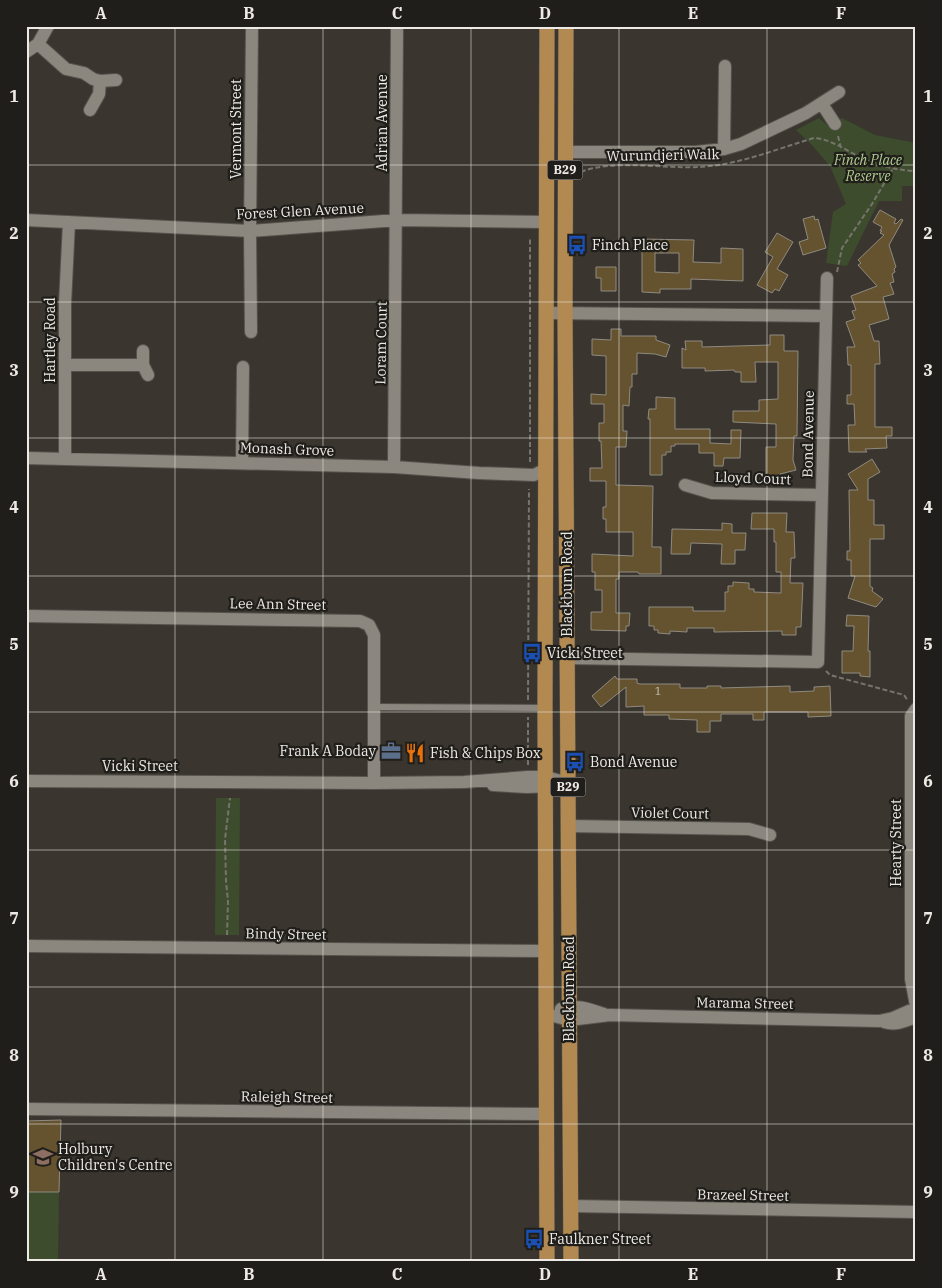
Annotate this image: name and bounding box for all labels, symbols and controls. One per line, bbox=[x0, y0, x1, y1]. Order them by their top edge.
text: A bbox=[95, 3, 107, 23]
text: B bbox=[243, 3, 255, 23]
text: C bbox=[392, 3, 402, 23]
text: D bbox=[539, 3, 551, 23]
text: E bbox=[688, 3, 698, 23]
text: F bbox=[836, 3, 846, 23]
street label: Adrian Avenue bbox=[373, 74, 391, 172]
street label: Vermont Street bbox=[227, 79, 245, 179]
text: 1 bbox=[9, 86, 19, 106]
text: 1 bbox=[923, 86, 933, 106]
street label: Wurundjeri Walk bbox=[606, 145, 720, 165]
park label: Finch Place Reserve bbox=[833, 151, 903, 185]
road number: B29 bbox=[548, 160, 582, 180]
street label: Forest Glen Avenue bbox=[236, 199, 364, 223]
text: 2 bbox=[9, 223, 19, 243]
text: 2 bbox=[923, 223, 933, 243]
bus stop icon: Finch Place bbox=[566, 234, 588, 256]
place label: Finch Place bbox=[592, 236, 668, 254]
street label: Hartley Road bbox=[41, 297, 59, 383]
street label: Loram Court bbox=[371, 301, 391, 385]
text: 3 bbox=[9, 360, 19, 380]
text: 3 bbox=[923, 360, 933, 380]
street label: Bond Avenue bbox=[798, 390, 818, 478]
street label: Monash Grove bbox=[240, 438, 334, 460]
street label: Lloyd Court bbox=[715, 468, 791, 488]
text: 4 bbox=[9, 497, 19, 517]
text: 4 bbox=[923, 497, 933, 517]
street label: Blackburn Road bbox=[558, 531, 576, 637]
street label: Lee Ann Street bbox=[230, 594, 327, 614]
text: 5 bbox=[9, 634, 19, 654]
text: 5 bbox=[923, 634, 933, 654]
bus stop icon: Vicki Street bbox=[521, 642, 543, 664]
place label: Vicki Street bbox=[547, 644, 623, 662]
house number: 1 bbox=[655, 684, 661, 698]
office icon: Frank A Boday bbox=[380, 740, 402, 762]
place label: Frank A Boday bbox=[280, 742, 377, 760]
restaurant icon: Fish & Chips Box bbox=[404, 742, 426, 764]
place label: Fish & Chips Box bbox=[430, 744, 541, 762]
bus stop icon: Bond Avenue bbox=[564, 751, 586, 773]
place label: Bond Avenue bbox=[590, 753, 677, 771]
street label: Vicki Street bbox=[102, 757, 178, 775]
text: 6 bbox=[9, 771, 19, 791]
text: 6 bbox=[923, 771, 933, 791]
road number: B29 bbox=[550, 778, 586, 796]
street label: Hearty Street bbox=[887, 799, 905, 887]
street label: Violet Court bbox=[631, 803, 709, 823]
text: 7 bbox=[9, 908, 19, 928]
text: 7 bbox=[923, 908, 933, 928]
street label: Bindy Street bbox=[245, 924, 327, 944]
street label: Blackburn Road bbox=[560, 936, 578, 1042]
street label: Marama Street bbox=[696, 993, 794, 1013]
text: 8 bbox=[9, 1045, 19, 1065]
text: 8 bbox=[923, 1045, 933, 1065]
street label: Raleigh Street bbox=[241, 1087, 333, 1107]
place label: Holbury Children's Centre bbox=[58, 1140, 173, 1174]
school or university icon: Holbury Children's Centre bbox=[32, 1146, 54, 1168]
text: 9 bbox=[9, 1182, 19, 1202]
text: 9 bbox=[923, 1182, 933, 1202]
street label: Brazeel Street bbox=[697, 1185, 789, 1205]
bus stop icon: Faulkner Street bbox=[523, 1228, 545, 1250]
place label: Faulkner Street bbox=[549, 1230, 651, 1248]
text: A bbox=[95, 1264, 107, 1284]
text: B bbox=[243, 1264, 255, 1284]
text: C bbox=[392, 1264, 402, 1284]
text: D bbox=[539, 1264, 551, 1284]
text: E bbox=[688, 1264, 698, 1284]
text: F bbox=[836, 1264, 846, 1284]

